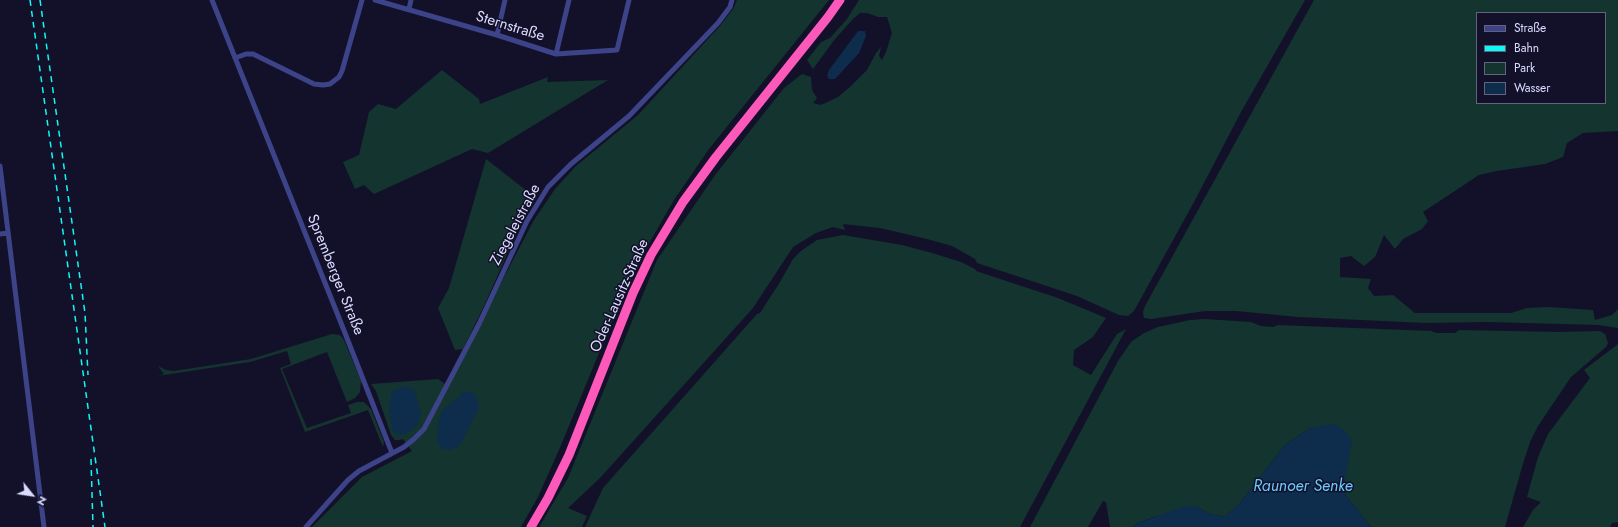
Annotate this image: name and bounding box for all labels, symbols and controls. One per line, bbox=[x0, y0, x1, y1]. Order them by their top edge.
street label: Sternstraße bbox=[474, 8, 546, 46]
legend bbox=[1476, 12, 1606, 104]
text: Straße bbox=[1514, 19, 1546, 37]
text: Bahn bbox=[1514, 39, 1539, 57]
text: Park bbox=[1514, 59, 1535, 77]
text: Wasser bbox=[1514, 79, 1550, 97]
street label: Ziegeleistraße bbox=[487, 181, 545, 269]
street label: Spremberger Straße bbox=[303, 212, 367, 338]
street label: Oder-Lausitz-Straße bbox=[587, 237, 653, 355]
north arrow bbox=[12, 475, 52, 515]
water label: Raunoer Senke bbox=[1253, 477, 1353, 497]
text: N bbox=[33, 493, 52, 509]

